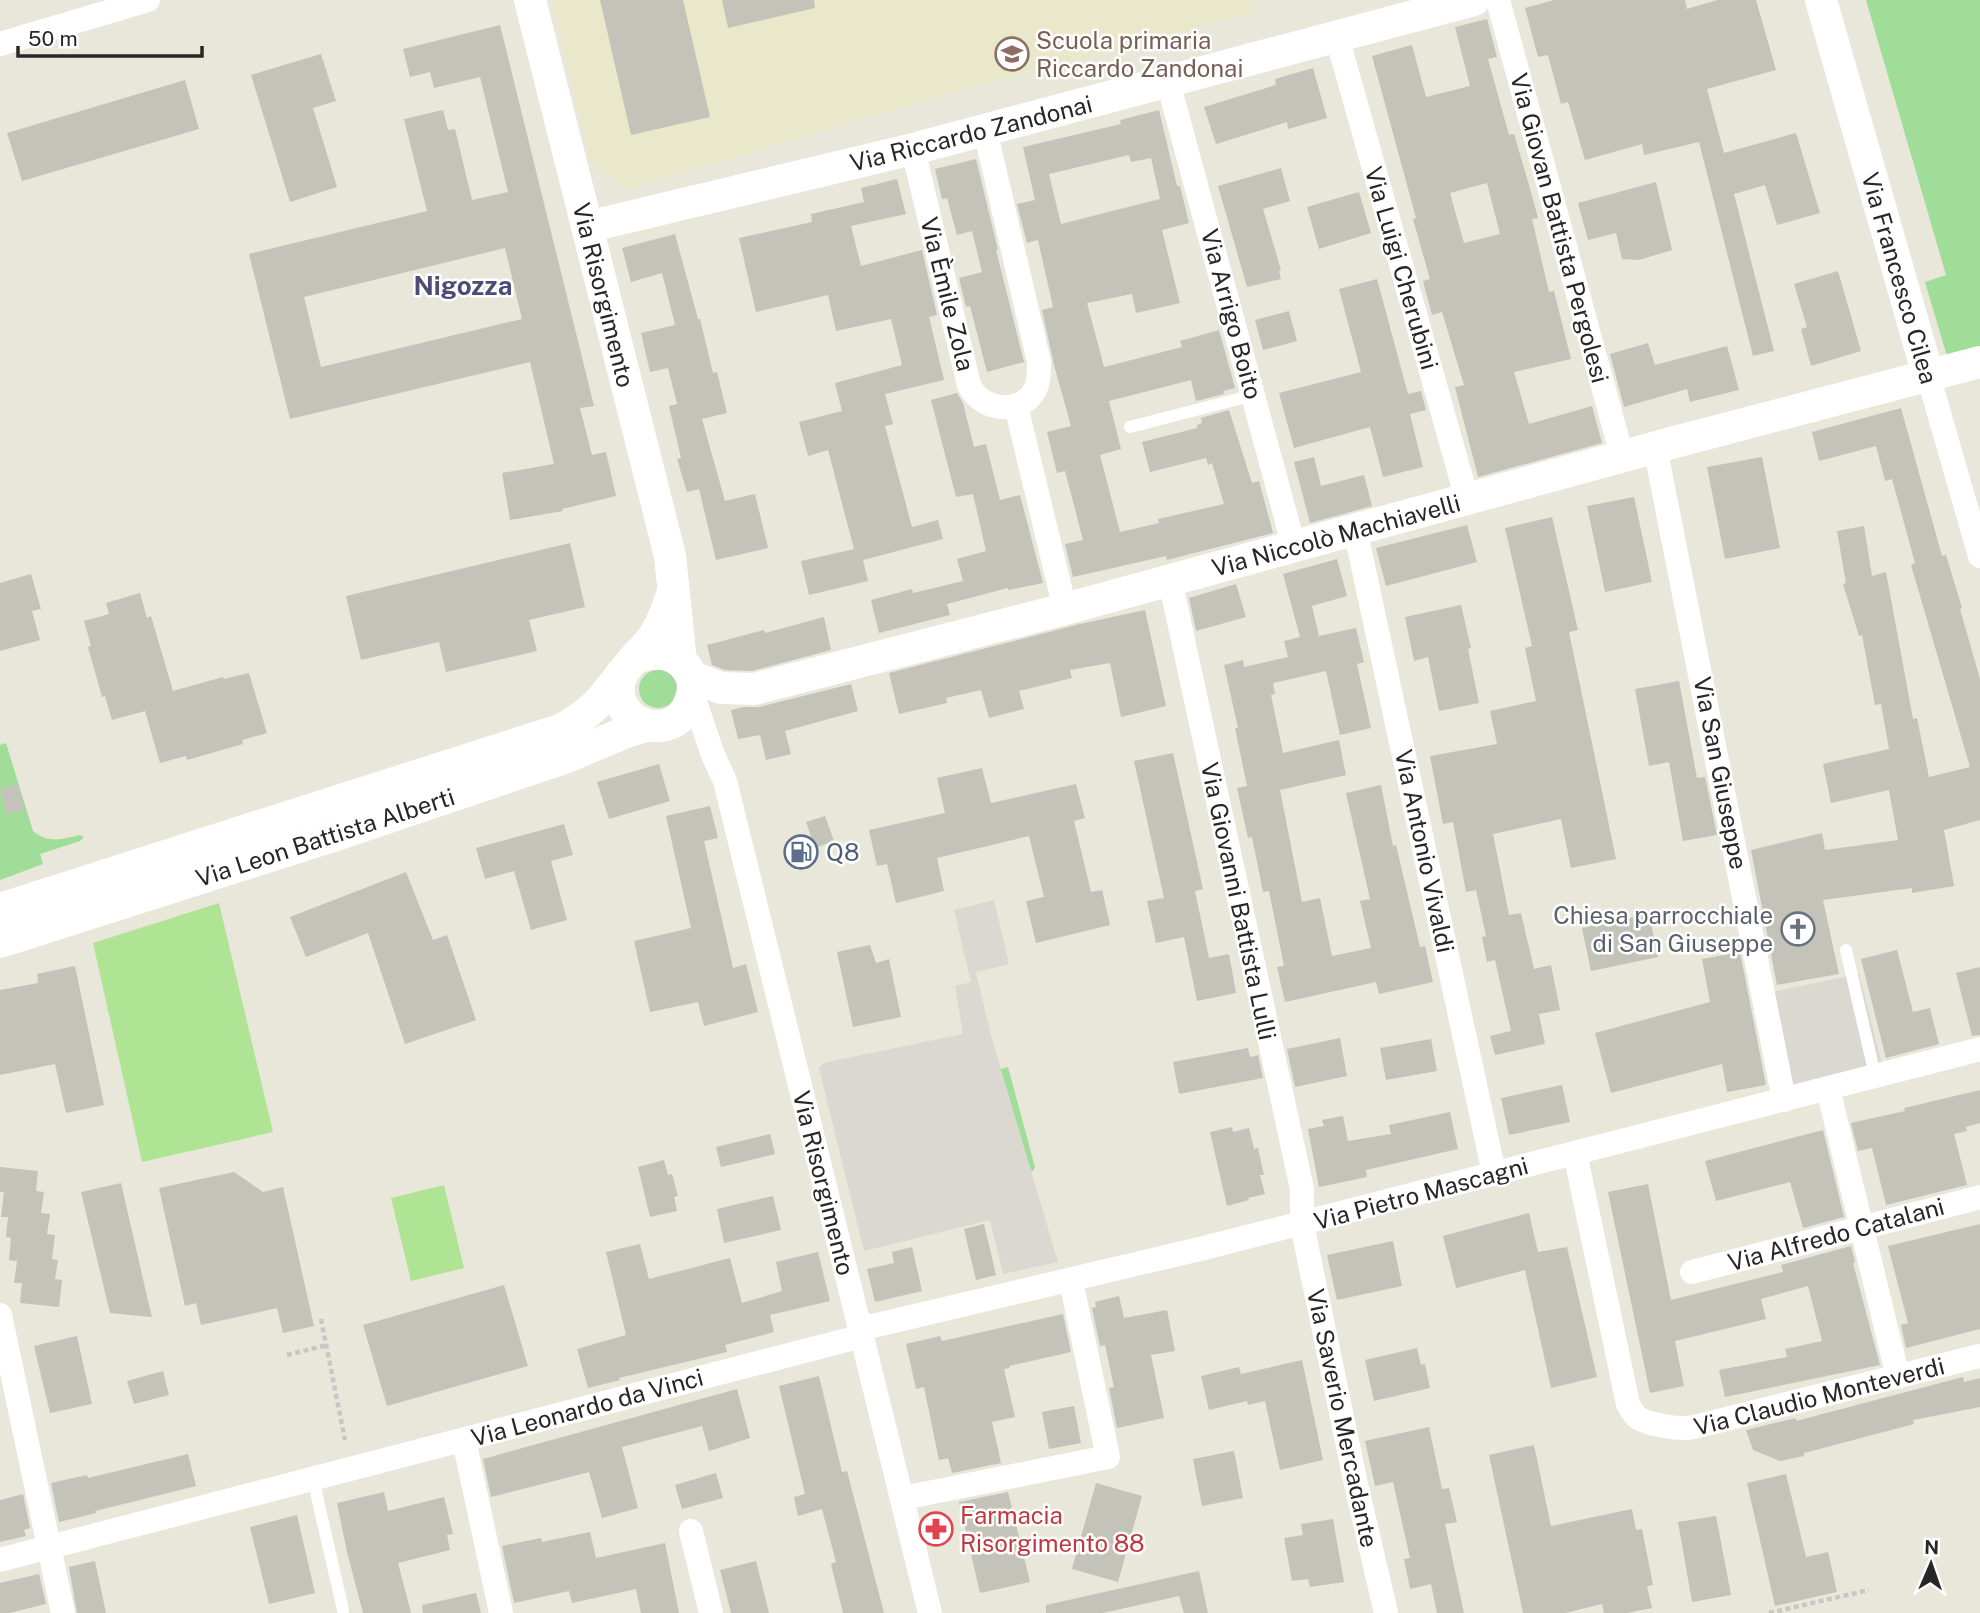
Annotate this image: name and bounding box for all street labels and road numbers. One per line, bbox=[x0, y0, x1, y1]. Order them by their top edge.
street label: Via Giovan Battista Pergolesi bbox=[1505, 70, 1615, 386]
street label: Via Riccardo Zandonai bbox=[847, 89, 1095, 177]
street label: Via Luigi Cherubini bbox=[1360, 163, 1444, 373]
street label: Via Francesco Cilea bbox=[1856, 169, 1944, 387]
street label: Via Risorgimento bbox=[568, 200, 640, 390]
street label: Via Èmile Zola bbox=[915, 214, 981, 374]
street label: Via Arrigo Boito bbox=[1196, 226, 1268, 402]
street label: Via Niccolò Machiavelli bbox=[1209, 488, 1463, 582]
street label: Via San Giuseppe bbox=[1689, 674, 1753, 872]
street label: Via Antonio Vivaldi bbox=[1390, 747, 1460, 955]
street label: Via Giovanni Battista Lulli bbox=[1196, 760, 1282, 1042]
street label: Via Leon Battista Alberti bbox=[192, 782, 458, 892]
street label: Via Risorgimento bbox=[788, 1088, 860, 1278]
street label: Via Pietro Mascagni bbox=[1311, 1151, 1531, 1235]
street label: Via Alfredo Catalani bbox=[1725, 1192, 1947, 1276]
street label: Via Saverio Mercadante bbox=[1302, 1286, 1384, 1550]
street label: Via Claudio Monteverdi bbox=[1691, 1351, 1947, 1441]
street label: Via Leonardo da Vinci bbox=[468, 1363, 706, 1451]

